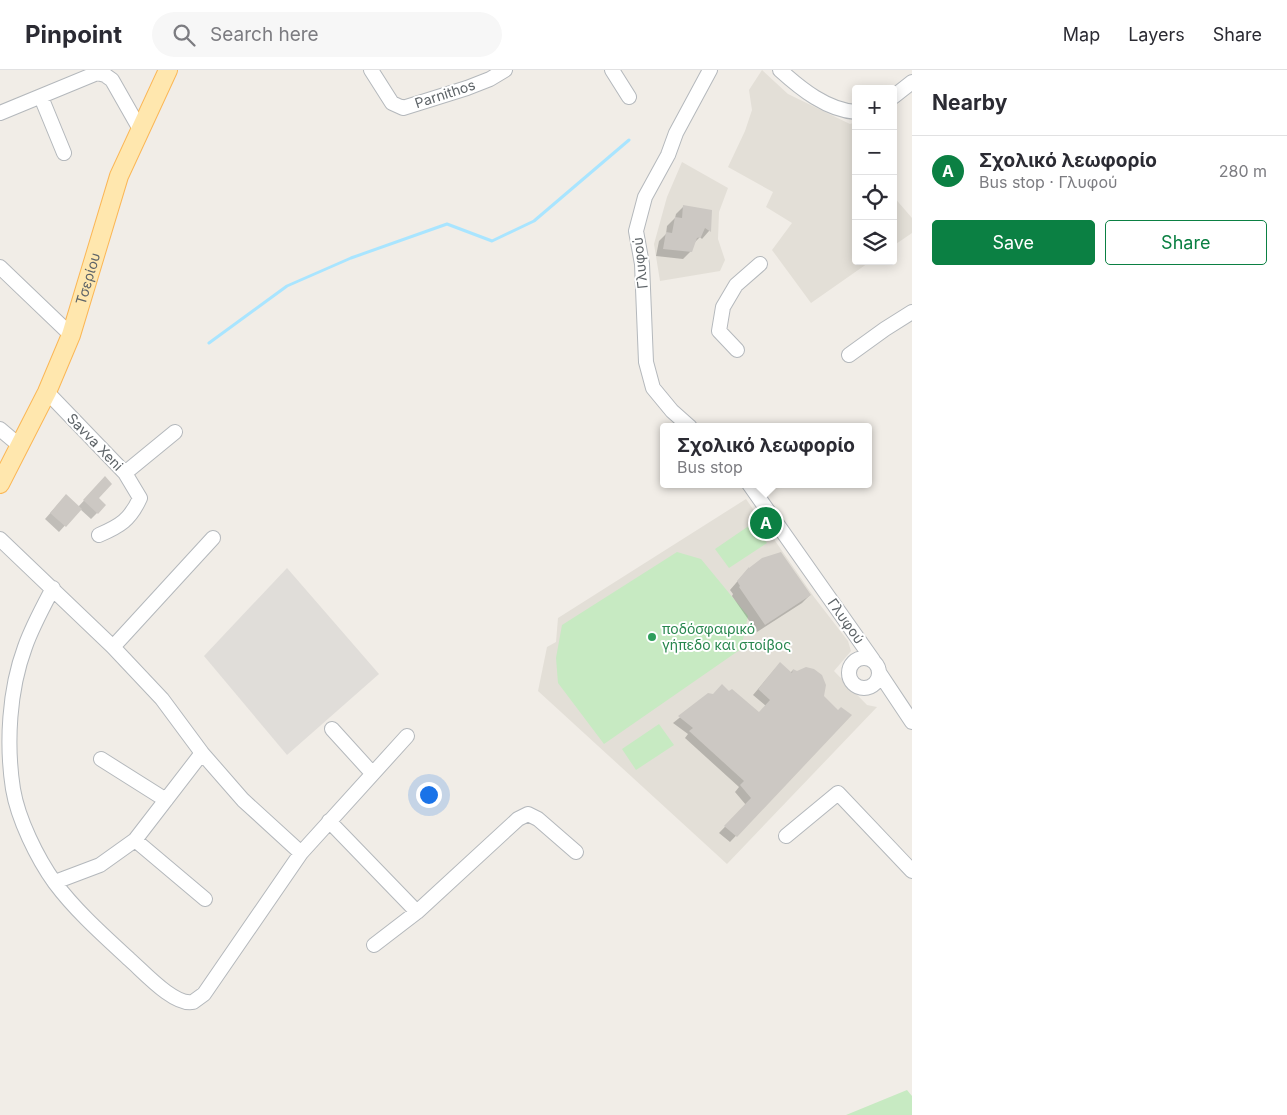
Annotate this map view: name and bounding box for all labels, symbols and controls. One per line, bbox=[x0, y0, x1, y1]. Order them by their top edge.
search box bbox=[152, 12, 502, 57]
text: Pinpoint bbox=[25, 20, 122, 49]
icon: search bbox=[170, 21, 198, 49]
text: Search here bbox=[210, 23, 319, 46]
text: Map bbox=[1063, 24, 1100, 45]
text: Layers bbox=[1128, 24, 1185, 45]
text: Share bbox=[1213, 24, 1262, 45]
street label: Parnithos bbox=[412, 76, 477, 111]
map controls bbox=[852, 85, 897, 265]
button: + bbox=[852, 85, 897, 130]
text: Nearby bbox=[932, 90, 1007, 115]
button: − bbox=[852, 130, 897, 175]
text: Σχολικό λεωφορίο bbox=[979, 149, 1157, 172]
text: A bbox=[942, 161, 954, 181]
text: 280 m bbox=[1219, 161, 1267, 181]
text: Bus stop · Γλυφού bbox=[979, 172, 1117, 192]
button: locate bbox=[852, 175, 897, 220]
button: layers bbox=[852, 220, 897, 265]
button: Save bbox=[932, 220, 1095, 265]
button: Share bbox=[1105, 220, 1267, 265]
street label: Γλυφού bbox=[628, 236, 651, 290]
street label: Τσερίου bbox=[72, 251, 103, 307]
street label: Savva Xeni bbox=[64, 409, 127, 474]
popup bbox=[660, 423, 872, 488]
text: Σχολικό λεωφορίο bbox=[677, 434, 855, 457]
text: Bus stop bbox=[677, 457, 743, 477]
pin: A bbox=[750, 504, 782, 542]
street label: Γλυφού bbox=[825, 595, 868, 647]
place label: ποδόσφαιρικό γήπεδο και στοίβος bbox=[662, 620, 791, 653]
marker: ποδόσφαιρικό γήπεδο και στοίβος bbox=[646, 631, 658, 643]
your location bbox=[416, 782, 442, 808]

